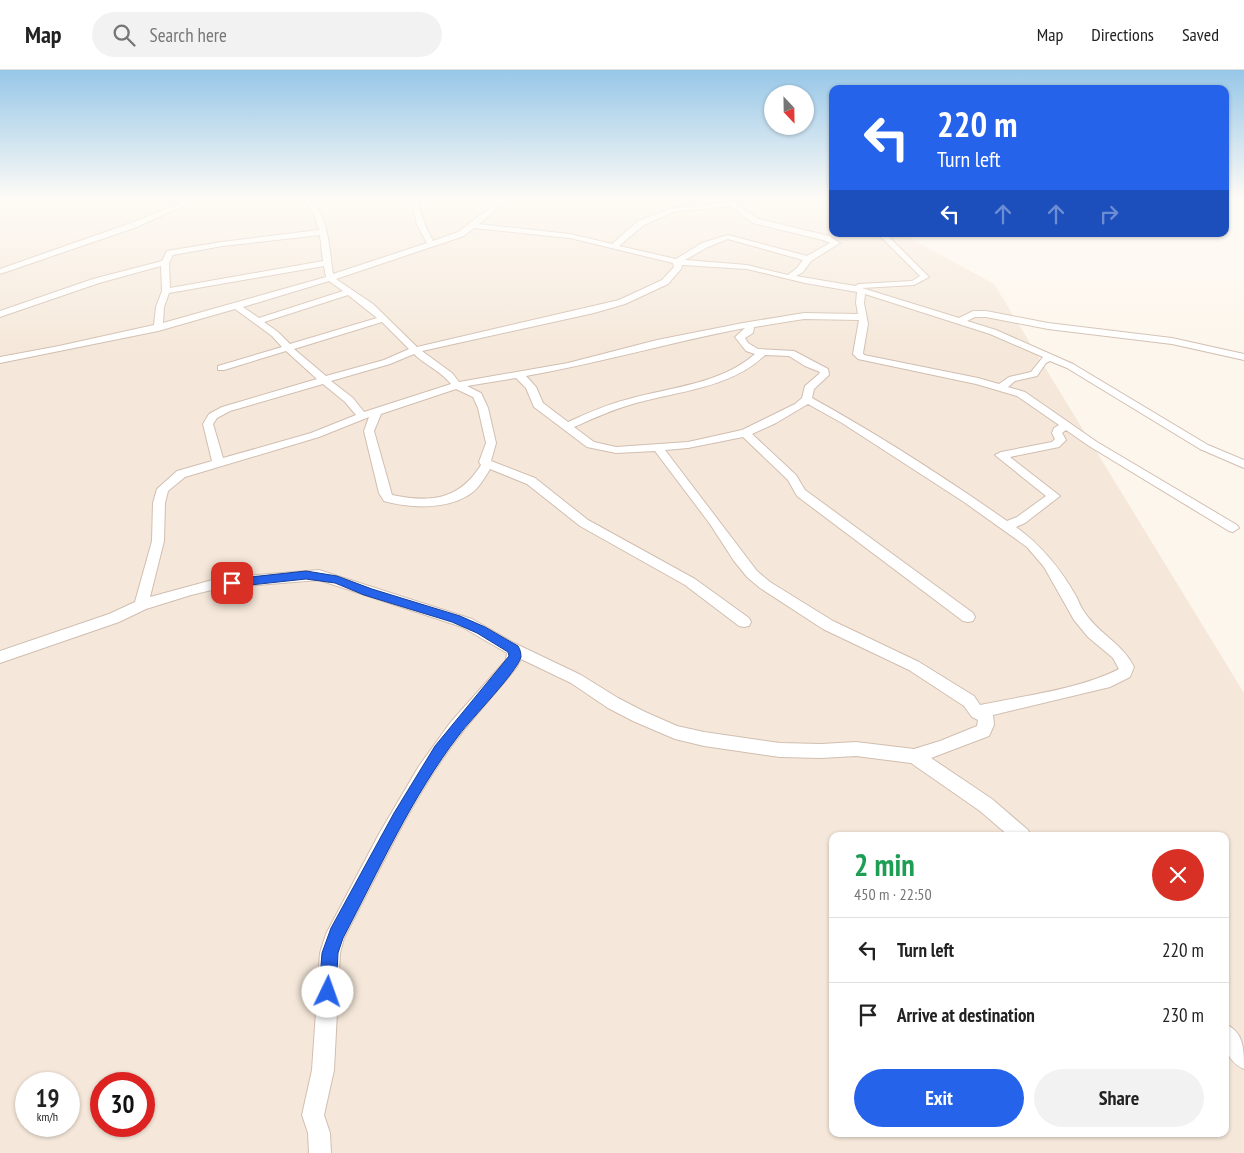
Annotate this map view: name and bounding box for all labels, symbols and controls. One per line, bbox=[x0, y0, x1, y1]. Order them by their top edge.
search box bbox=[92, 12, 442, 57]
text: Map bbox=[25, 19, 62, 50]
icon: search bbox=[110, 21, 138, 49]
text: Search here bbox=[150, 23, 227, 47]
text: Map bbox=[1037, 23, 1063, 46]
text: Directions bbox=[1091, 23, 1154, 46]
text: Saved bbox=[1182, 23, 1219, 46]
north arrow bbox=[764, 85, 814, 135]
map controls bbox=[764, 85, 814, 135]
text: 220 m bbox=[937, 101, 1018, 147]
icon: left bbox=[854, 105, 919, 170]
text: Turn left bbox=[937, 145, 1001, 173]
icon: left bbox=[936, 200, 964, 228]
icon: ahead bbox=[989, 200, 1017, 228]
icon: ahead bbox=[1042, 200, 1070, 228]
icon: right bbox=[1095, 200, 1123, 228]
pin bbox=[211, 562, 253, 604]
icon: arrive bbox=[218, 569, 246, 597]
text: 2 min bbox=[854, 845, 915, 884]
button: close bbox=[1152, 849, 1204, 901]
text: 450 m · 22:50 bbox=[854, 884, 932, 904]
icon: left bbox=[854, 936, 882, 964]
text: Turn left bbox=[897, 938, 954, 962]
text: 220 m bbox=[1162, 938, 1204, 962]
position arrow bbox=[301, 965, 353, 1017]
icon: arrive bbox=[854, 1001, 882, 1029]
text: Arrive at destination bbox=[897, 1003, 1035, 1027]
text: 230 m bbox=[1162, 1003, 1204, 1027]
button: Exit bbox=[854, 1069, 1024, 1127]
button: Share bbox=[1034, 1069, 1204, 1127]
speed limit sign: 30 bbox=[90, 1072, 155, 1137]
text: 19 bbox=[36, 1082, 59, 1114]
text: km/h bbox=[37, 1109, 58, 1124]

